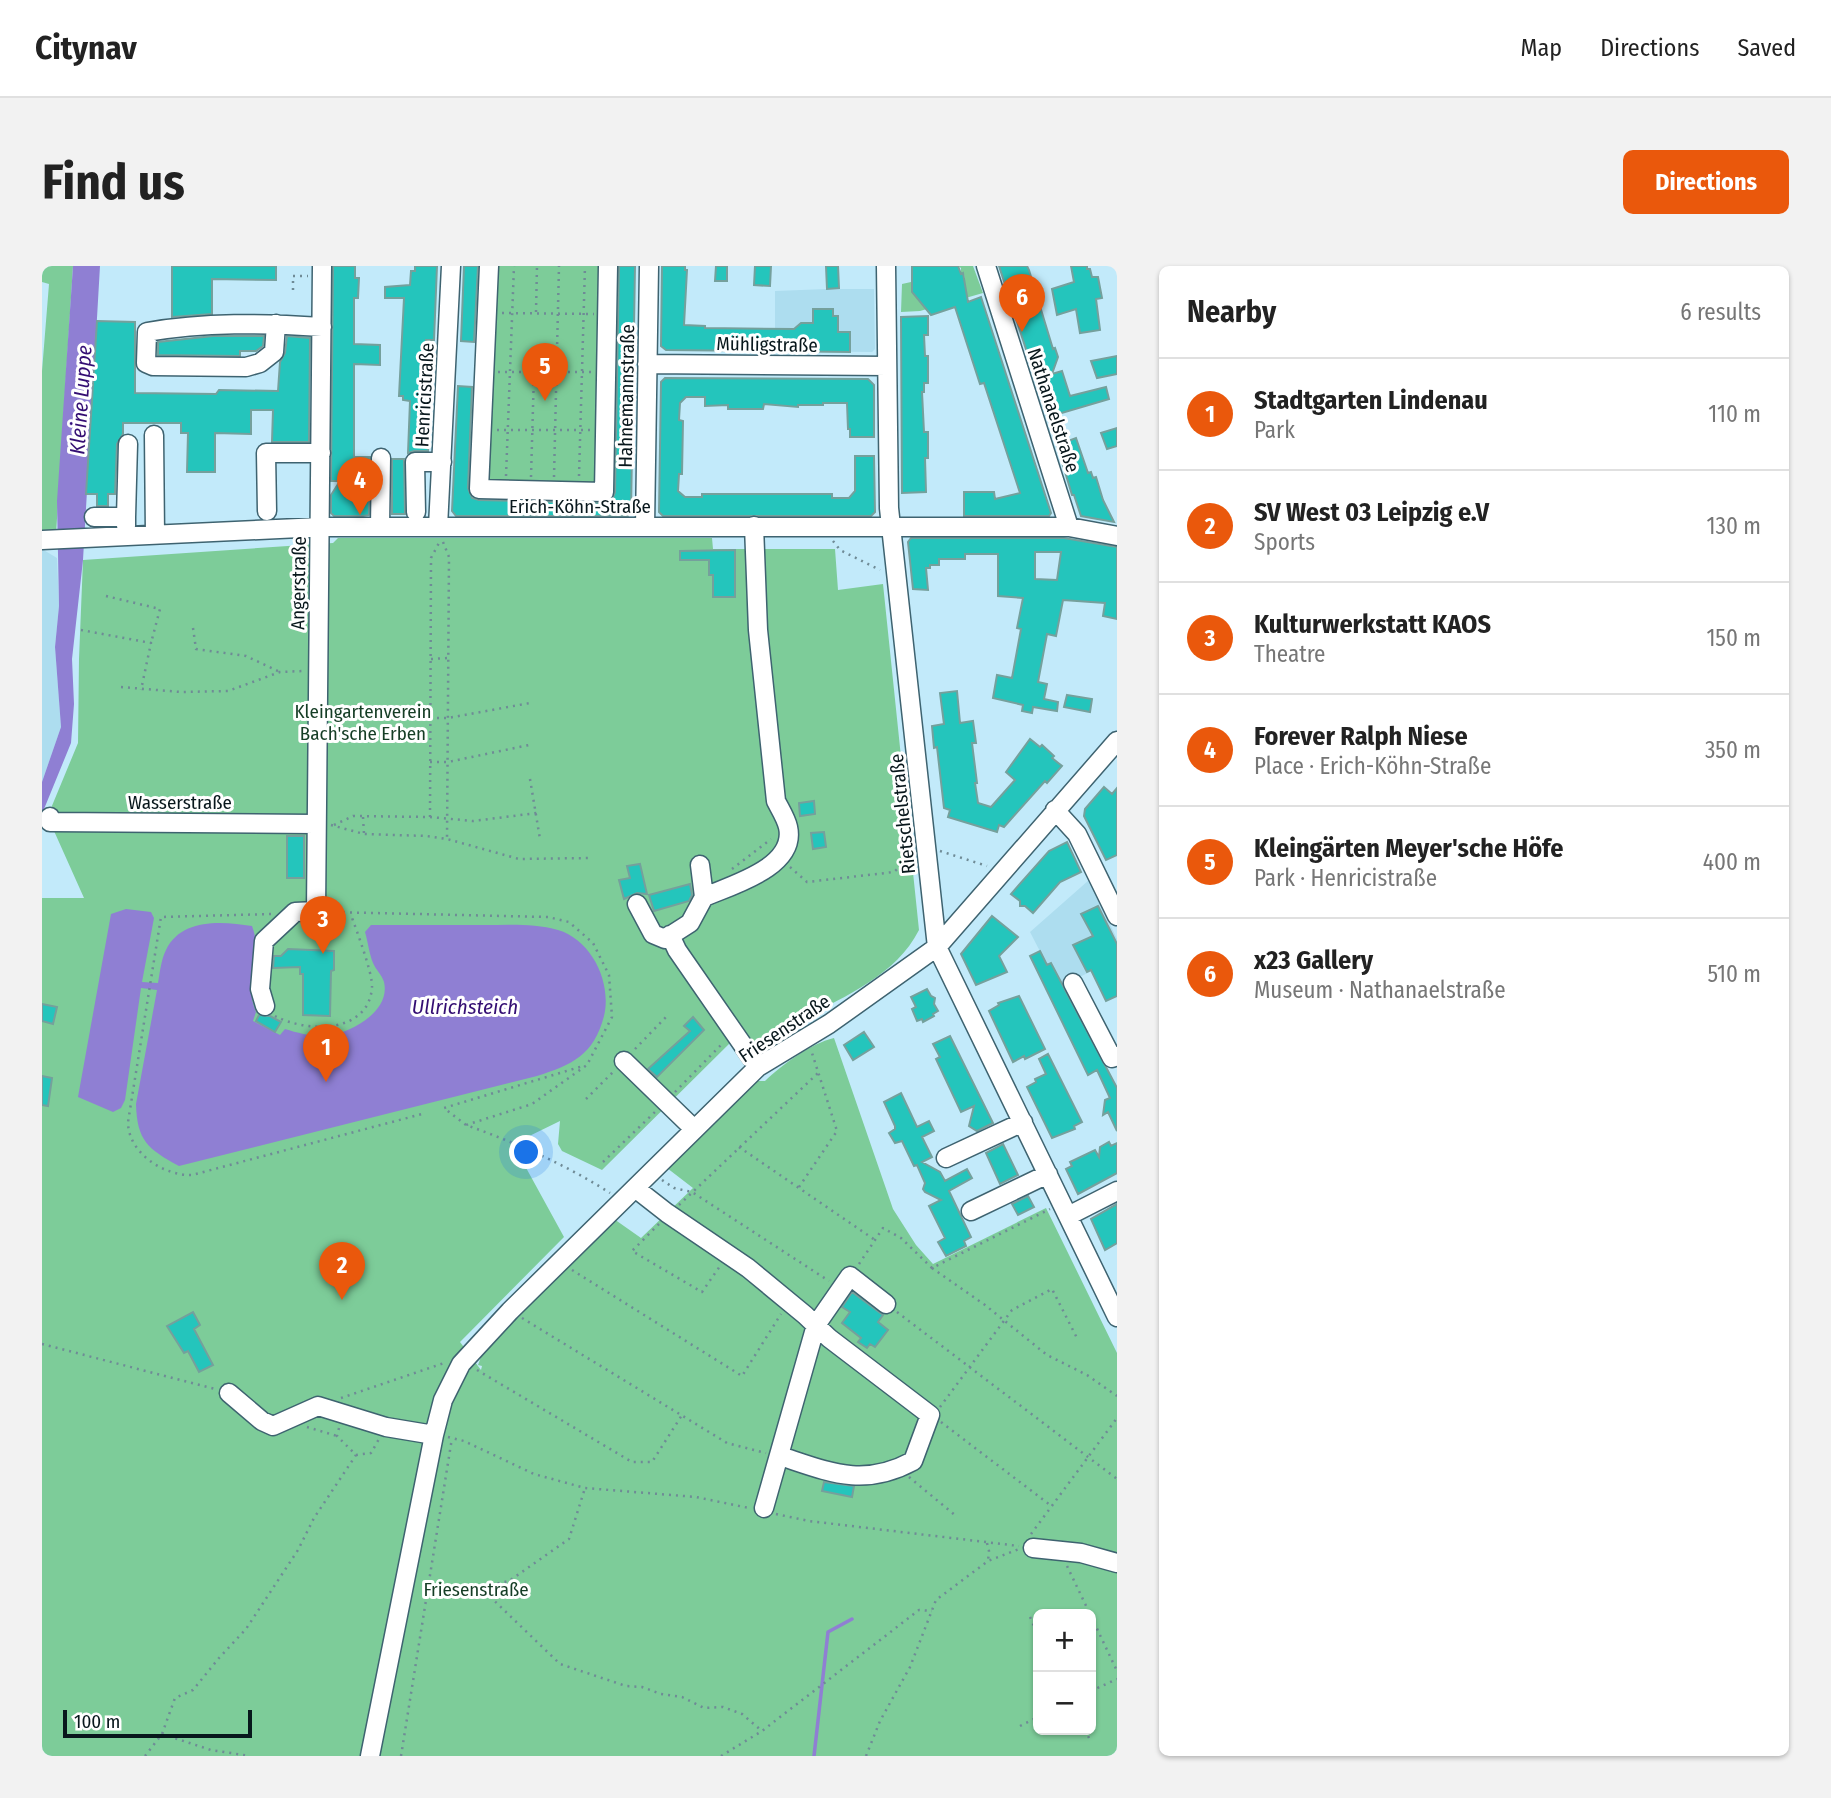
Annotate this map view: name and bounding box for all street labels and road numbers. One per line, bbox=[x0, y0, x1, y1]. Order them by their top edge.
street label: Hahnemannstraße bbox=[614, 324, 639, 468]
street label: Mühligstraße bbox=[716, 332, 818, 357]
street label: Henricistraße bbox=[410, 342, 439, 448]
street label: Nathanaelstraße bbox=[1023, 345, 1084, 475]
street label: Erich-Köhn-Straße bbox=[509, 495, 651, 518]
street label: Angerstraße bbox=[286, 536, 311, 630]
street label: Rietschelstraße bbox=[885, 753, 920, 875]
street label: Wasserstraße bbox=[128, 791, 232, 814]
street label: Friesenstraße bbox=[734, 989, 834, 1067]

